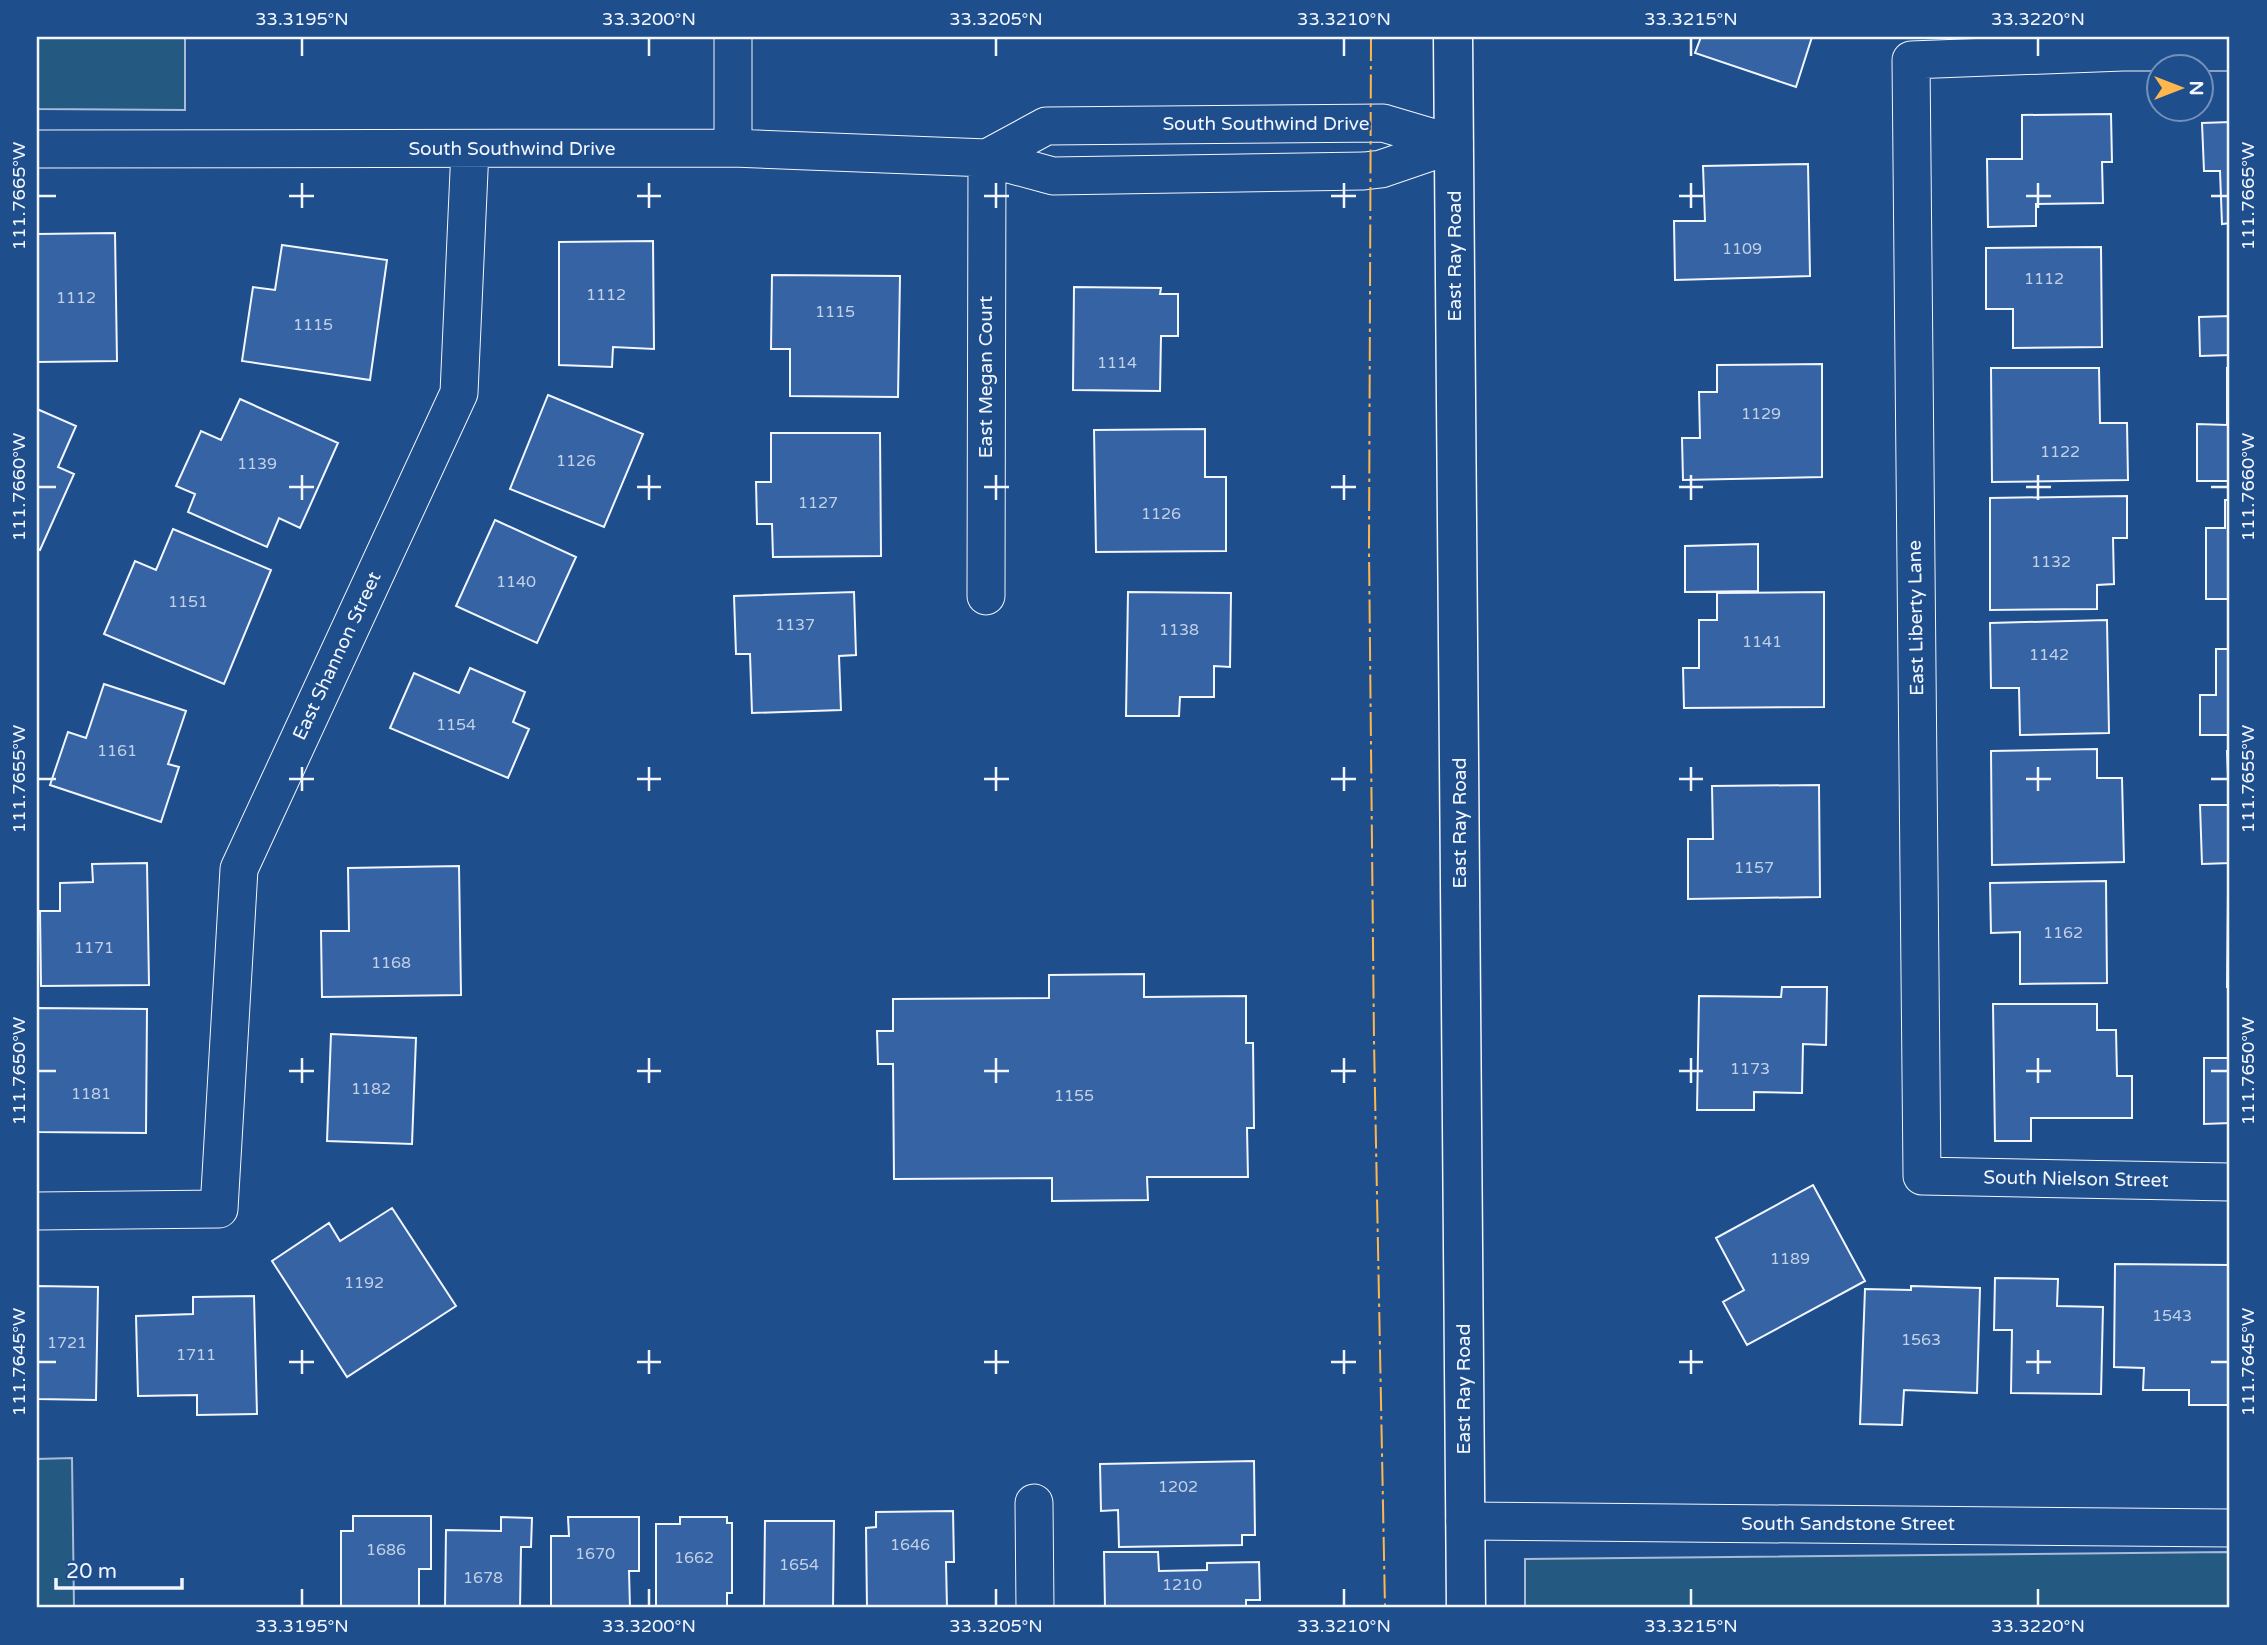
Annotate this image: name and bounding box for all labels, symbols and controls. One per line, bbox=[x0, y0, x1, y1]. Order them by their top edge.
text: 33.3195°N bbox=[255, 8, 349, 30]
text: 33.3200°N bbox=[602, 8, 696, 30]
text: 33.3205°N bbox=[949, 8, 1043, 30]
text: 33.3210°N bbox=[1297, 8, 1391, 30]
text: 33.3215°N bbox=[1644, 8, 1738, 30]
text: 33.3220°N bbox=[1991, 8, 2085, 30]
north arrow bbox=[2144, 52, 2214, 122]
text: N bbox=[2185, 80, 2207, 96]
street label: South Southwind Drive bbox=[1162, 113, 1370, 135]
street label: South Southwind Drive bbox=[408, 138, 616, 160]
text: 111.7665°W bbox=[8, 142, 30, 250]
text: 111.7665°W bbox=[2237, 142, 2259, 250]
street label: East Ray Road bbox=[1444, 191, 1466, 321]
house number: 1109 bbox=[1722, 239, 1762, 259]
house number: 1112 bbox=[2024, 269, 2064, 289]
house number: 1112 bbox=[586, 285, 626, 305]
house number: 1112 bbox=[56, 288, 96, 308]
street label: East Megan Court bbox=[975, 296, 997, 458]
house number: 1115 bbox=[815, 302, 855, 322]
house number: 1115 bbox=[293, 315, 333, 335]
house number: 1114 bbox=[1097, 353, 1137, 373]
house number: 1129 bbox=[1741, 404, 1781, 424]
text: 111.7660°W bbox=[8, 433, 30, 541]
text: 111.7660°W bbox=[2237, 433, 2259, 541]
house number: 1122 bbox=[2040, 442, 2080, 462]
house number: 1126 bbox=[556, 451, 596, 471]
house number: 1139 bbox=[237, 454, 277, 474]
house number: 1127 bbox=[798, 493, 838, 513]
house number: 1126 bbox=[1141, 504, 1181, 524]
street label: East Liberty Lane bbox=[1904, 540, 1928, 696]
house number: 1132 bbox=[2031, 552, 2071, 572]
street label: East Shannon Street bbox=[288, 568, 386, 744]
house number: 1140 bbox=[496, 572, 536, 592]
house number: 1151 bbox=[168, 592, 208, 612]
house number: 1137 bbox=[775, 615, 815, 635]
house number: 1138 bbox=[1159, 620, 1199, 640]
house number: 1141 bbox=[1742, 632, 1782, 652]
house number: 1142 bbox=[2029, 645, 2069, 665]
house number: 1154 bbox=[436, 715, 476, 735]
text: 111.7655°W bbox=[8, 725, 30, 833]
text: 111.7655°W bbox=[2237, 725, 2259, 833]
house number: 1161 bbox=[97, 741, 137, 761]
street label: East Ray Road bbox=[1449, 758, 1471, 888]
house number: 1157 bbox=[1734, 858, 1774, 878]
house number: 1162 bbox=[2043, 923, 2083, 943]
house number: 1171 bbox=[74, 938, 114, 958]
house number: 1168 bbox=[371, 953, 411, 973]
text: 111.7650°W bbox=[8, 1017, 30, 1125]
text: 111.7650°W bbox=[2237, 1017, 2259, 1125]
house number: 1173 bbox=[1730, 1059, 1770, 1079]
house number: 1182 bbox=[351, 1079, 391, 1099]
house number: 1181 bbox=[71, 1084, 111, 1104]
house number: 1155 bbox=[1054, 1086, 1094, 1106]
street label: South Nielson Street bbox=[1983, 1166, 2169, 1192]
house number: 1189 bbox=[1770, 1249, 1810, 1269]
house number: 1192 bbox=[344, 1273, 384, 1293]
house number: 1543 bbox=[2152, 1306, 2192, 1326]
text: 111.7645°W bbox=[8, 1308, 30, 1416]
text: 111.7645°W bbox=[2237, 1308, 2259, 1416]
street label: East Ray Road bbox=[1453, 1324, 1475, 1454]
house number: 1563 bbox=[1901, 1330, 1941, 1350]
house number: 1721 bbox=[47, 1333, 87, 1353]
house number: 1711 bbox=[176, 1345, 216, 1365]
house number: 1202 bbox=[1158, 1477, 1198, 1497]
street label: South Sandstone Street bbox=[1741, 1513, 1955, 1535]
house number: 1646 bbox=[890, 1535, 930, 1555]
house number: 1686 bbox=[366, 1540, 406, 1560]
house number: 1670 bbox=[575, 1544, 615, 1564]
scale bar bbox=[56, 1547, 182, 1591]
house number: 1662 bbox=[674, 1548, 714, 1568]
house number: 1654 bbox=[779, 1555, 819, 1575]
text: 20 m bbox=[66, 1559, 117, 1584]
house number: 1678 bbox=[463, 1568, 503, 1588]
house number: 1210 bbox=[1162, 1575, 1202, 1595]
text: 33.3195°N bbox=[255, 1615, 349, 1637]
text: 33.3200°N bbox=[602, 1615, 696, 1637]
text: 33.3205°N bbox=[949, 1615, 1043, 1637]
text: 33.3210°N bbox=[1297, 1615, 1391, 1637]
text: 33.3215°N bbox=[1644, 1615, 1738, 1637]
text: 33.3220°N bbox=[1991, 1615, 2085, 1637]

